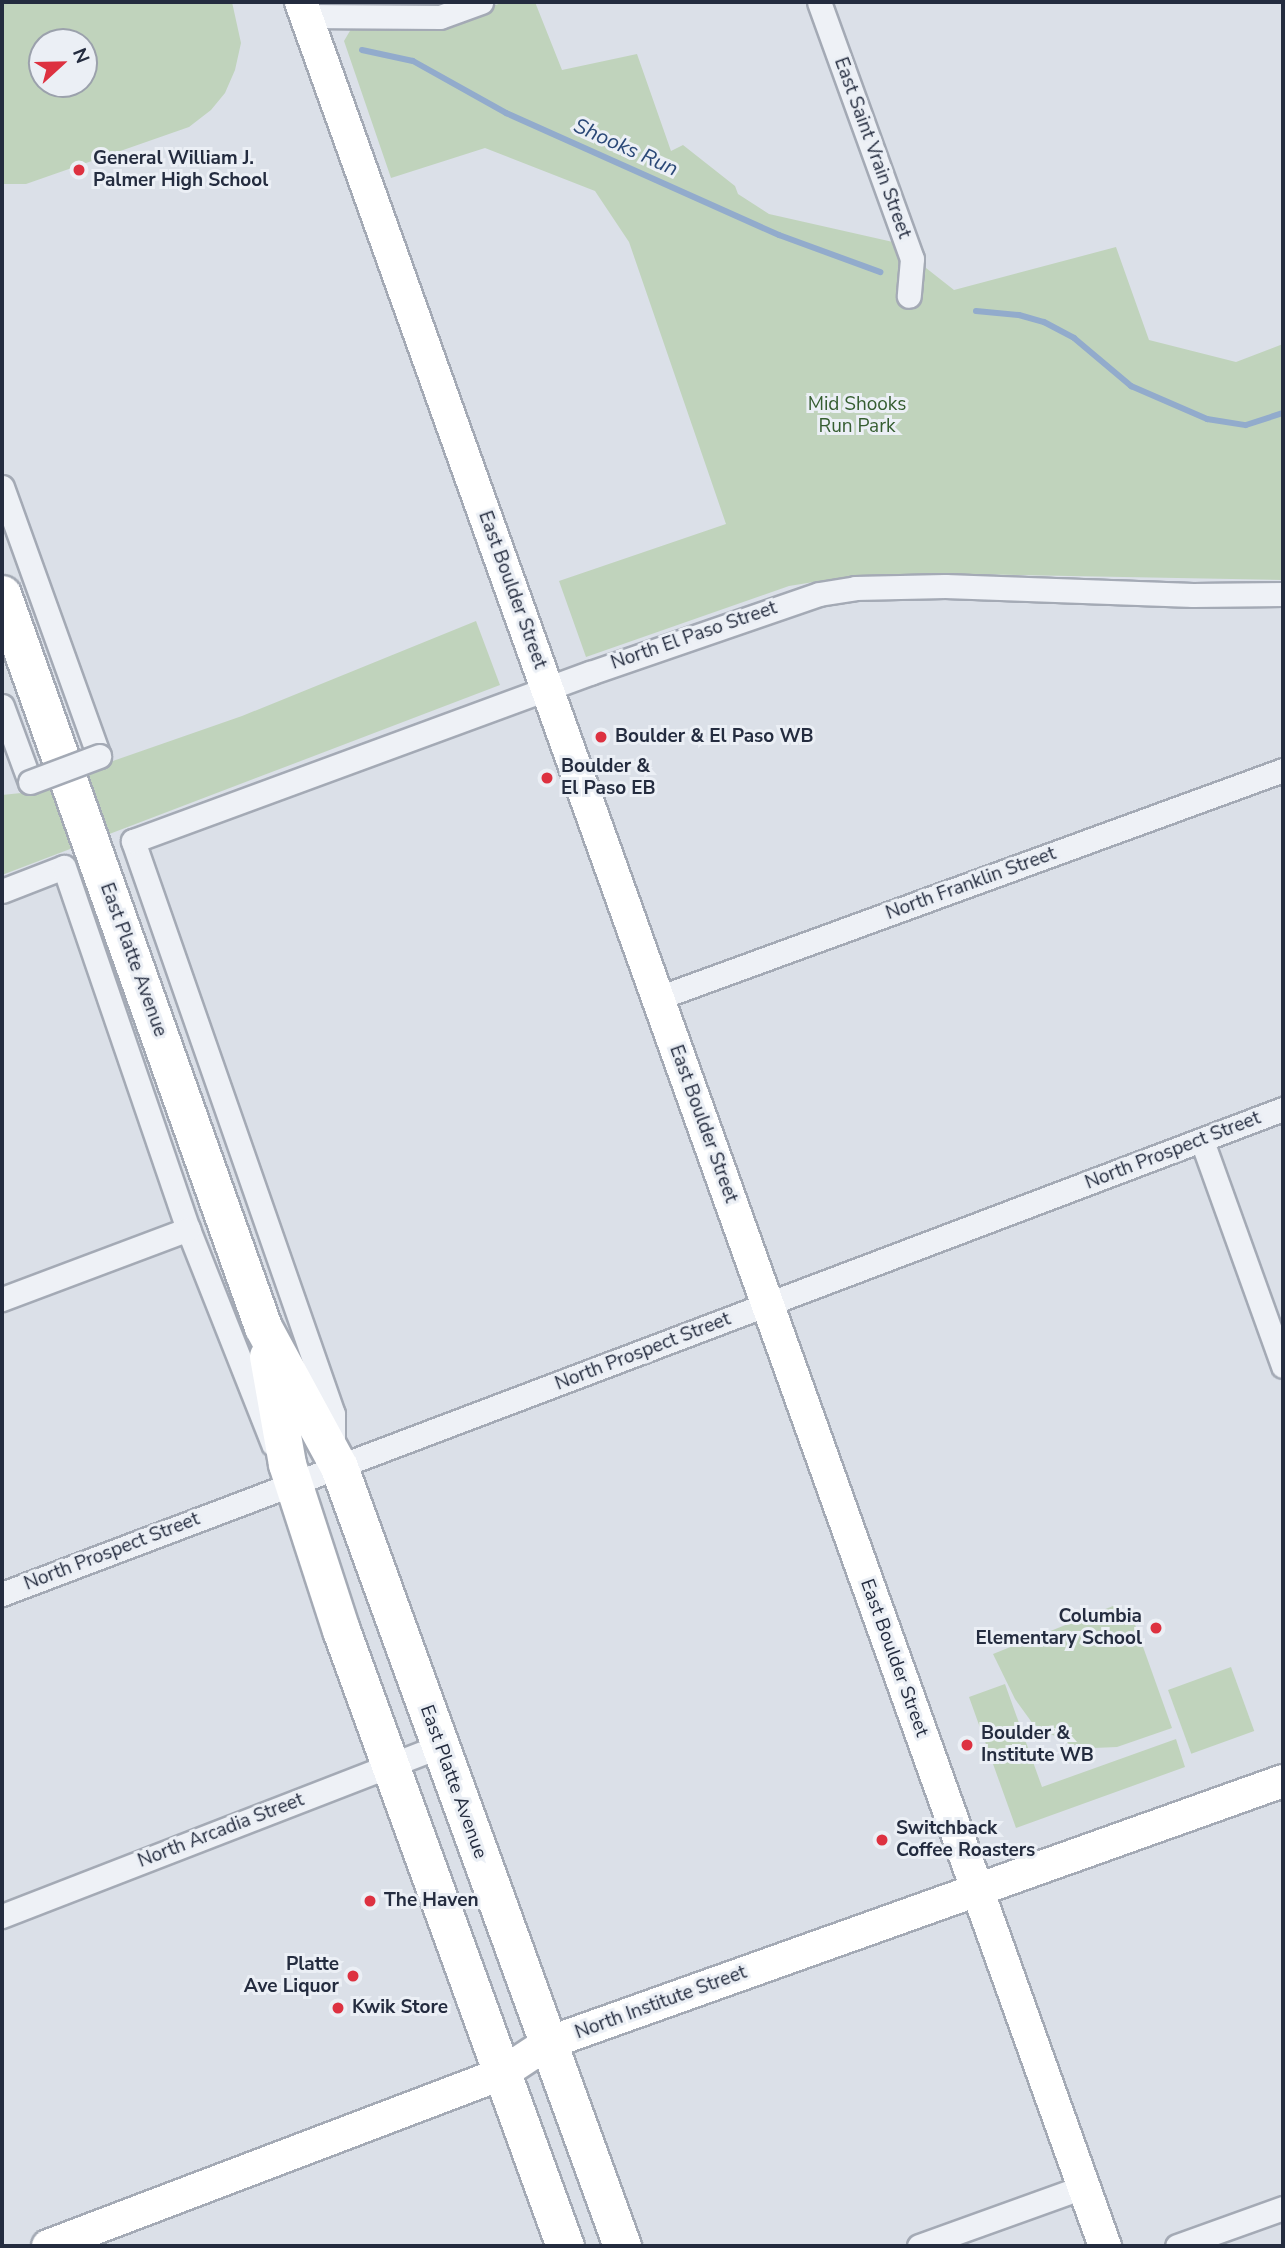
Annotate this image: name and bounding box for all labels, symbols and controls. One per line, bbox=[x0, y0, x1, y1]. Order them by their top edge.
north arrow bbox=[28, 28, 98, 98]
text: N bbox=[66, 44, 95, 67]
street label: East Saint Vrain Street bbox=[829, 54, 915, 242]
water label: Shooks Run bbox=[570, 113, 682, 181]
place label: General William J. Palmer High School bbox=[93, 148, 268, 192]
marker: General William J. Palmer High School bbox=[71, 162, 87, 178]
park label: Mid Shooks Run Park bbox=[808, 394, 906, 438]
street label: East Boulder Street bbox=[473, 508, 551, 672]
street label: North El Paso Street bbox=[608, 597, 780, 675]
place label: Boulder & El Paso WB bbox=[615, 726, 814, 748]
marker: Boulder & El Paso WB bbox=[593, 729, 609, 745]
place label: Boulder & El Paso EB bbox=[561, 756, 656, 800]
marker: Boulder & El Paso EB bbox=[539, 770, 555, 786]
street label: North Franklin Street bbox=[883, 843, 1059, 925]
street label: East Platte Avenue bbox=[95, 880, 171, 1040]
street label: East Boulder Street bbox=[664, 1042, 742, 1206]
street label: North Prospect Street bbox=[1082, 1107, 1264, 1195]
street label: North Prospect Street bbox=[552, 1308, 734, 1396]
street label: North Prospect Street bbox=[21, 1508, 203, 1596]
street label: East Boulder Street bbox=[855, 1576, 933, 1740]
place label: Columbia Elementary School bbox=[975, 1606, 1142, 1650]
marker: Columbia Elementary School bbox=[1148, 1620, 1164, 1636]
street label: East Platte Avenue bbox=[415, 1702, 491, 1862]
place label: Boulder & Institute WB bbox=[981, 1723, 1094, 1767]
marker: Boulder & Institute WB bbox=[959, 1737, 975, 1753]
street label: North Arcadia Street bbox=[135, 1789, 307, 1873]
place label: Switchback Coffee Roasters bbox=[896, 1818, 1035, 1862]
marker: Switchback Coffee Roasters bbox=[874, 1832, 890, 1848]
place label: The Haven bbox=[384, 1890, 479, 1912]
marker: The Haven bbox=[362, 1893, 378, 1909]
place label: Platte Ave Liquor bbox=[244, 1954, 339, 1998]
street label: North Institute Street bbox=[572, 1961, 750, 2045]
marker: Platte Ave Liquor bbox=[345, 1968, 361, 1984]
place label: Kwik Store bbox=[352, 1997, 448, 2019]
marker: Kwik Store bbox=[330, 2000, 346, 2016]

